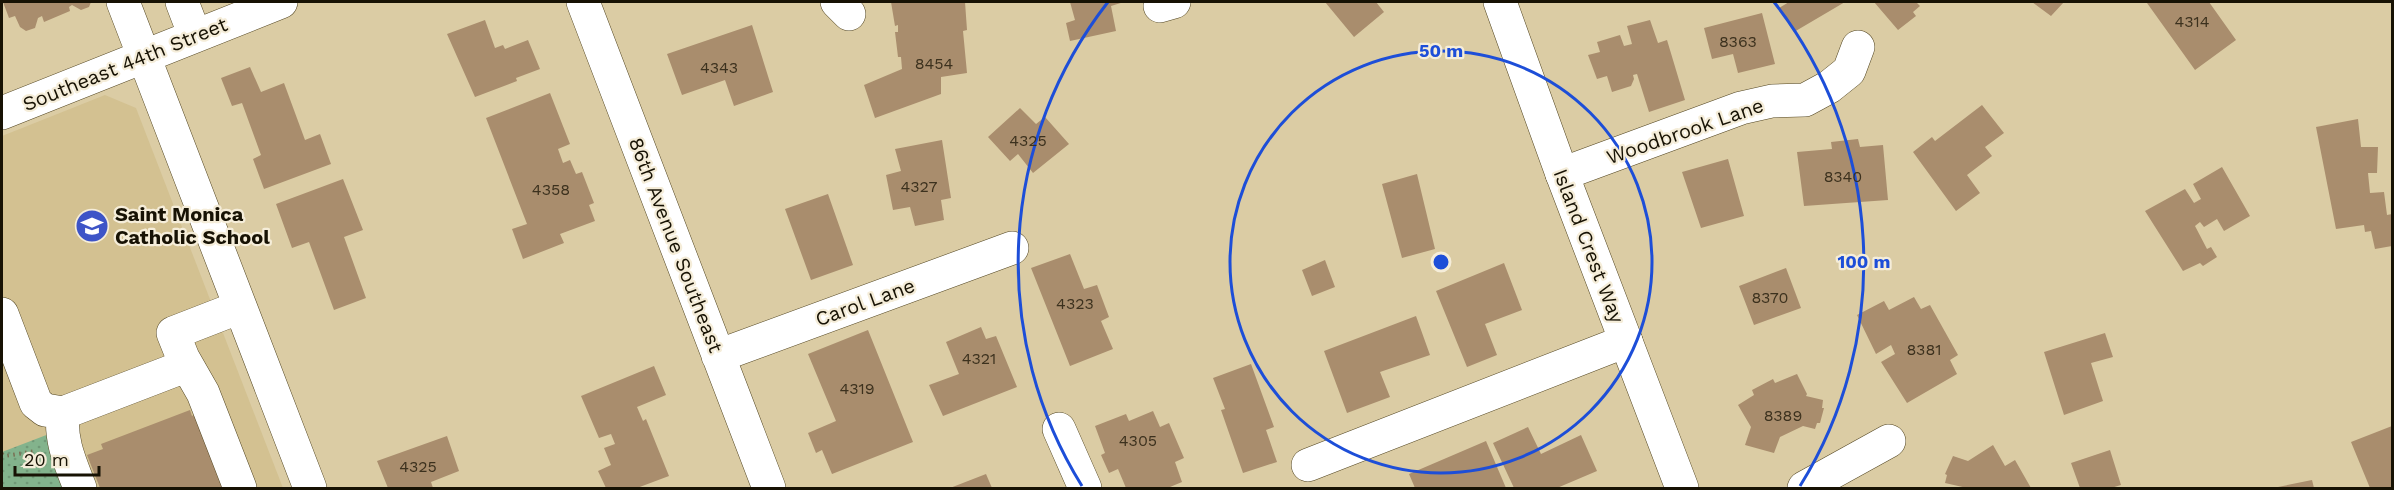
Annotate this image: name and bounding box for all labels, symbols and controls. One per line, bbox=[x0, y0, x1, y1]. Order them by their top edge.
street label: Southeast 44th Street bbox=[19, 12, 231, 116]
house number: 4314 bbox=[2174, 12, 2210, 31]
house number: 8363 bbox=[1719, 32, 1757, 51]
text: 50 m bbox=[1419, 40, 1463, 61]
house number: 8454 bbox=[915, 54, 954, 73]
house number: 4343 bbox=[700, 58, 738, 77]
street label: Woodbrook Lane bbox=[1603, 93, 1767, 169]
house number: 4325 bbox=[1009, 131, 1047, 150]
street label: 86th Avenue Southeast bbox=[624, 134, 728, 357]
street label: Island Crest Way bbox=[1549, 165, 1630, 327]
house number: 8340 bbox=[1824, 167, 1862, 186]
house number: 4327 bbox=[900, 177, 938, 196]
house number: 4358 bbox=[532, 180, 570, 199]
place label: Saint Monica Catholic School bbox=[115, 202, 270, 249]
school or university icon: Saint Monica Catholic School bbox=[74, 208, 110, 244]
text: 100 m bbox=[1837, 251, 1891, 272]
centre of rings bbox=[1431, 252, 1451, 272]
street label: Carol Lane bbox=[812, 273, 918, 331]
house number: 8370 bbox=[1752, 288, 1788, 307]
house number: 4323 bbox=[1056, 294, 1094, 313]
house number: 8381 bbox=[1907, 340, 1941, 359]
house number: 4321 bbox=[962, 349, 996, 368]
house number: 4319 bbox=[839, 379, 875, 398]
house number: 8389 bbox=[1764, 406, 1802, 425]
house number: 4305 bbox=[1119, 431, 1157, 450]
scale bar bbox=[15, 439, 99, 477]
text: 20 m bbox=[24, 449, 69, 470]
house number: 4325 bbox=[399, 457, 437, 476]

